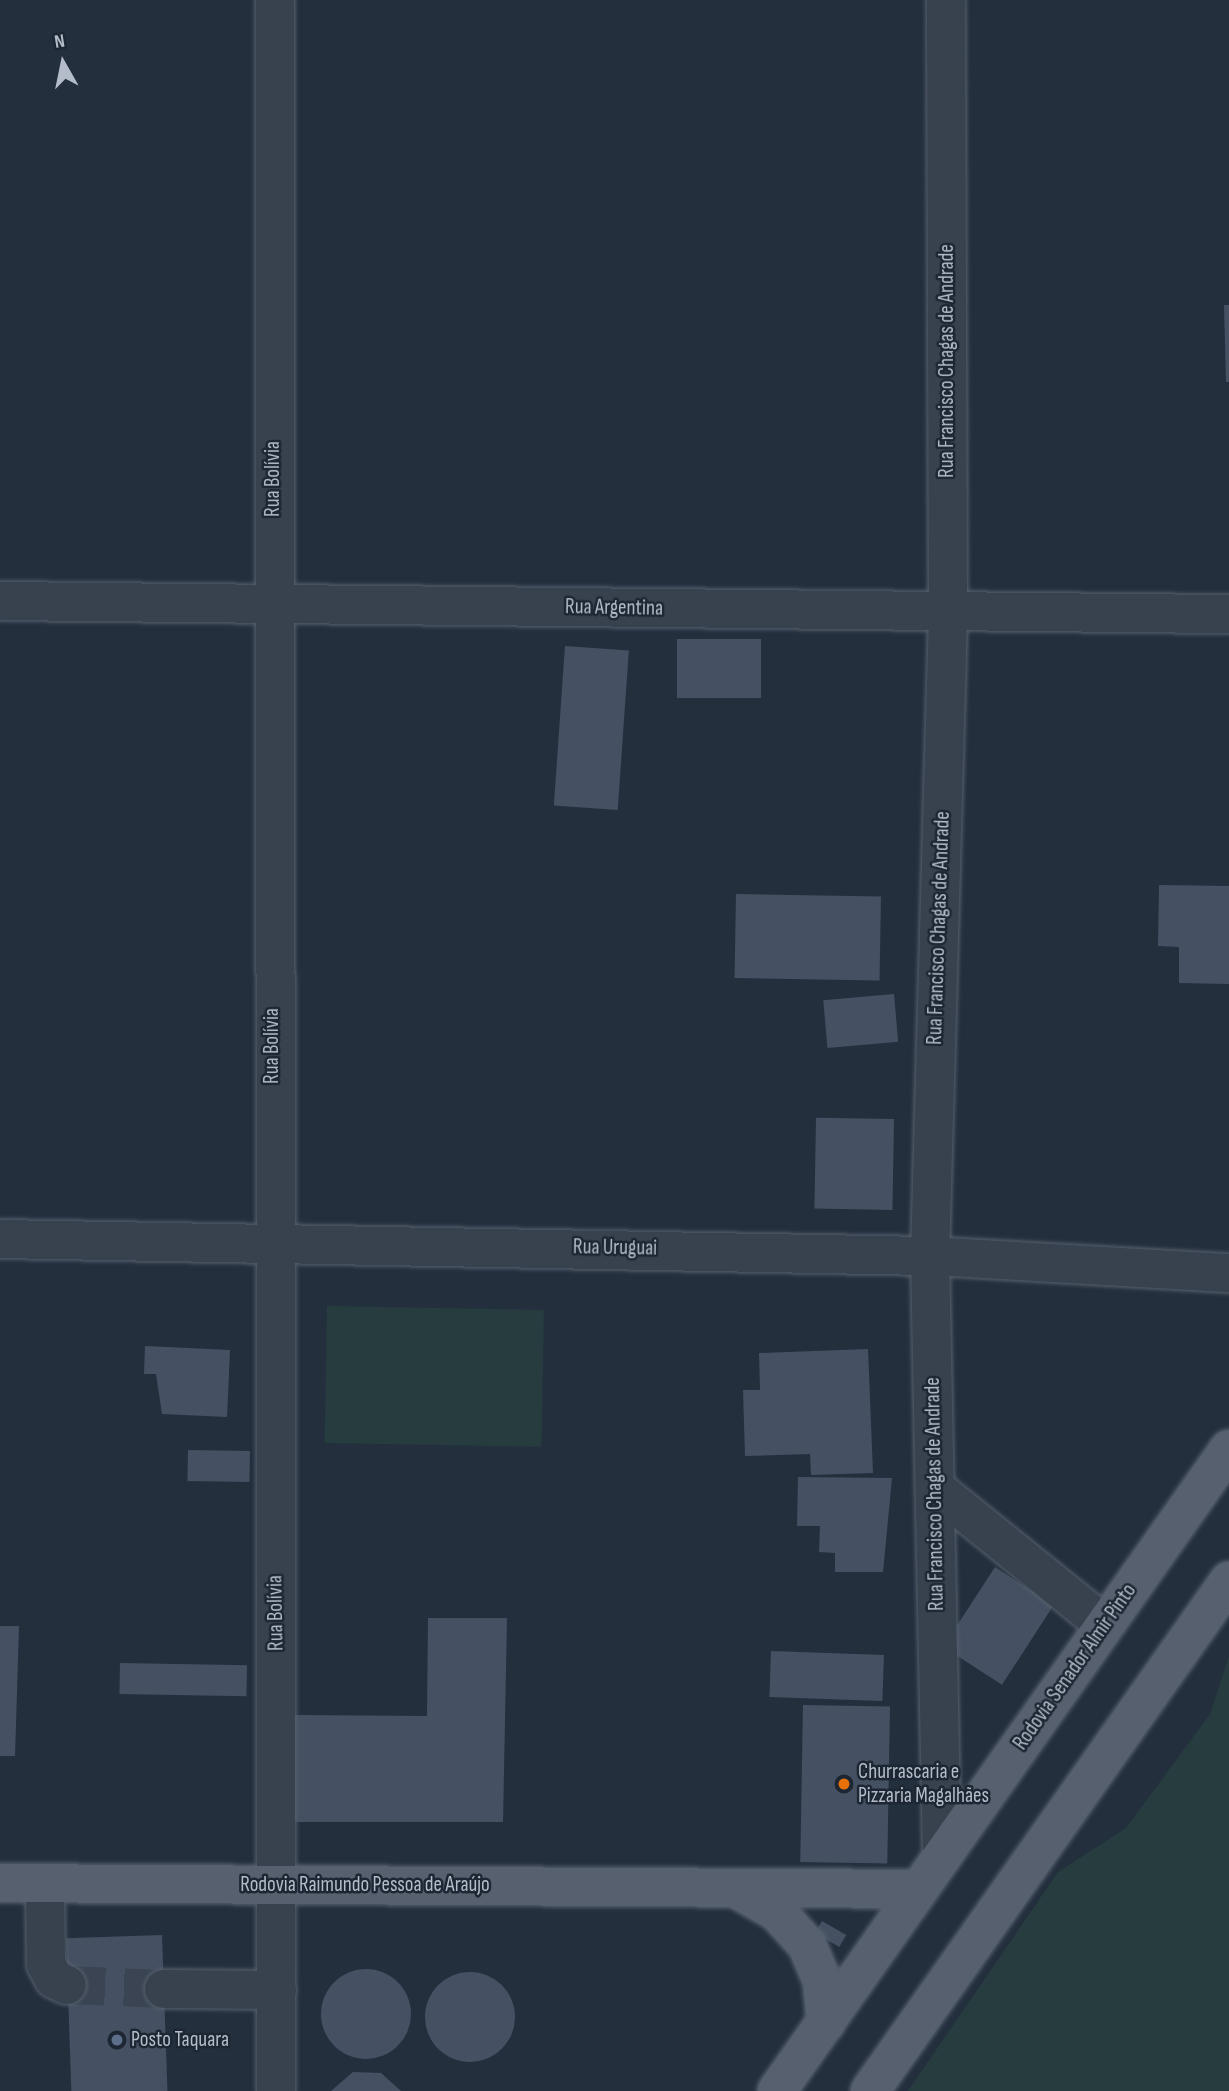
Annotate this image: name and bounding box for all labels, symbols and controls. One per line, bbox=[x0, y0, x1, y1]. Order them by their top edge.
north arrow bbox=[28, 28, 98, 98]
text: N bbox=[53, 30, 66, 54]
street label: Rua Francisco Chagas de Andrade bbox=[934, 244, 960, 478]
street label: Rua Bolívia bbox=[260, 441, 286, 517]
street label: Rua Argentina bbox=[565, 595, 663, 621]
street label: Rua Francisco Chagas de Andrade bbox=[922, 811, 956, 1045]
street label: Rua Bolívia bbox=[259, 1008, 285, 1084]
street label: Rua Uruguai bbox=[573, 1235, 657, 1261]
street label: Rua Francisco Chagas de Andrade bbox=[920, 1377, 950, 1611]
street label: Rua Bolívia bbox=[263, 1575, 289, 1651]
street label: Rodovia Senador Almir Pinto bbox=[1008, 1579, 1142, 1755]
place label: Churrascaria e Pizzaria Magalhães bbox=[858, 1759, 989, 1809]
marker: Churrascaria e Pizzaria Magalhães bbox=[836, 1776, 852, 1792]
street label: Rodovia Raimundo Pessoa de Araújo bbox=[240, 1872, 490, 1898]
place label: Posto Taquara bbox=[131, 2027, 229, 2053]
marker: Posto Taquara bbox=[109, 2032, 125, 2048]

